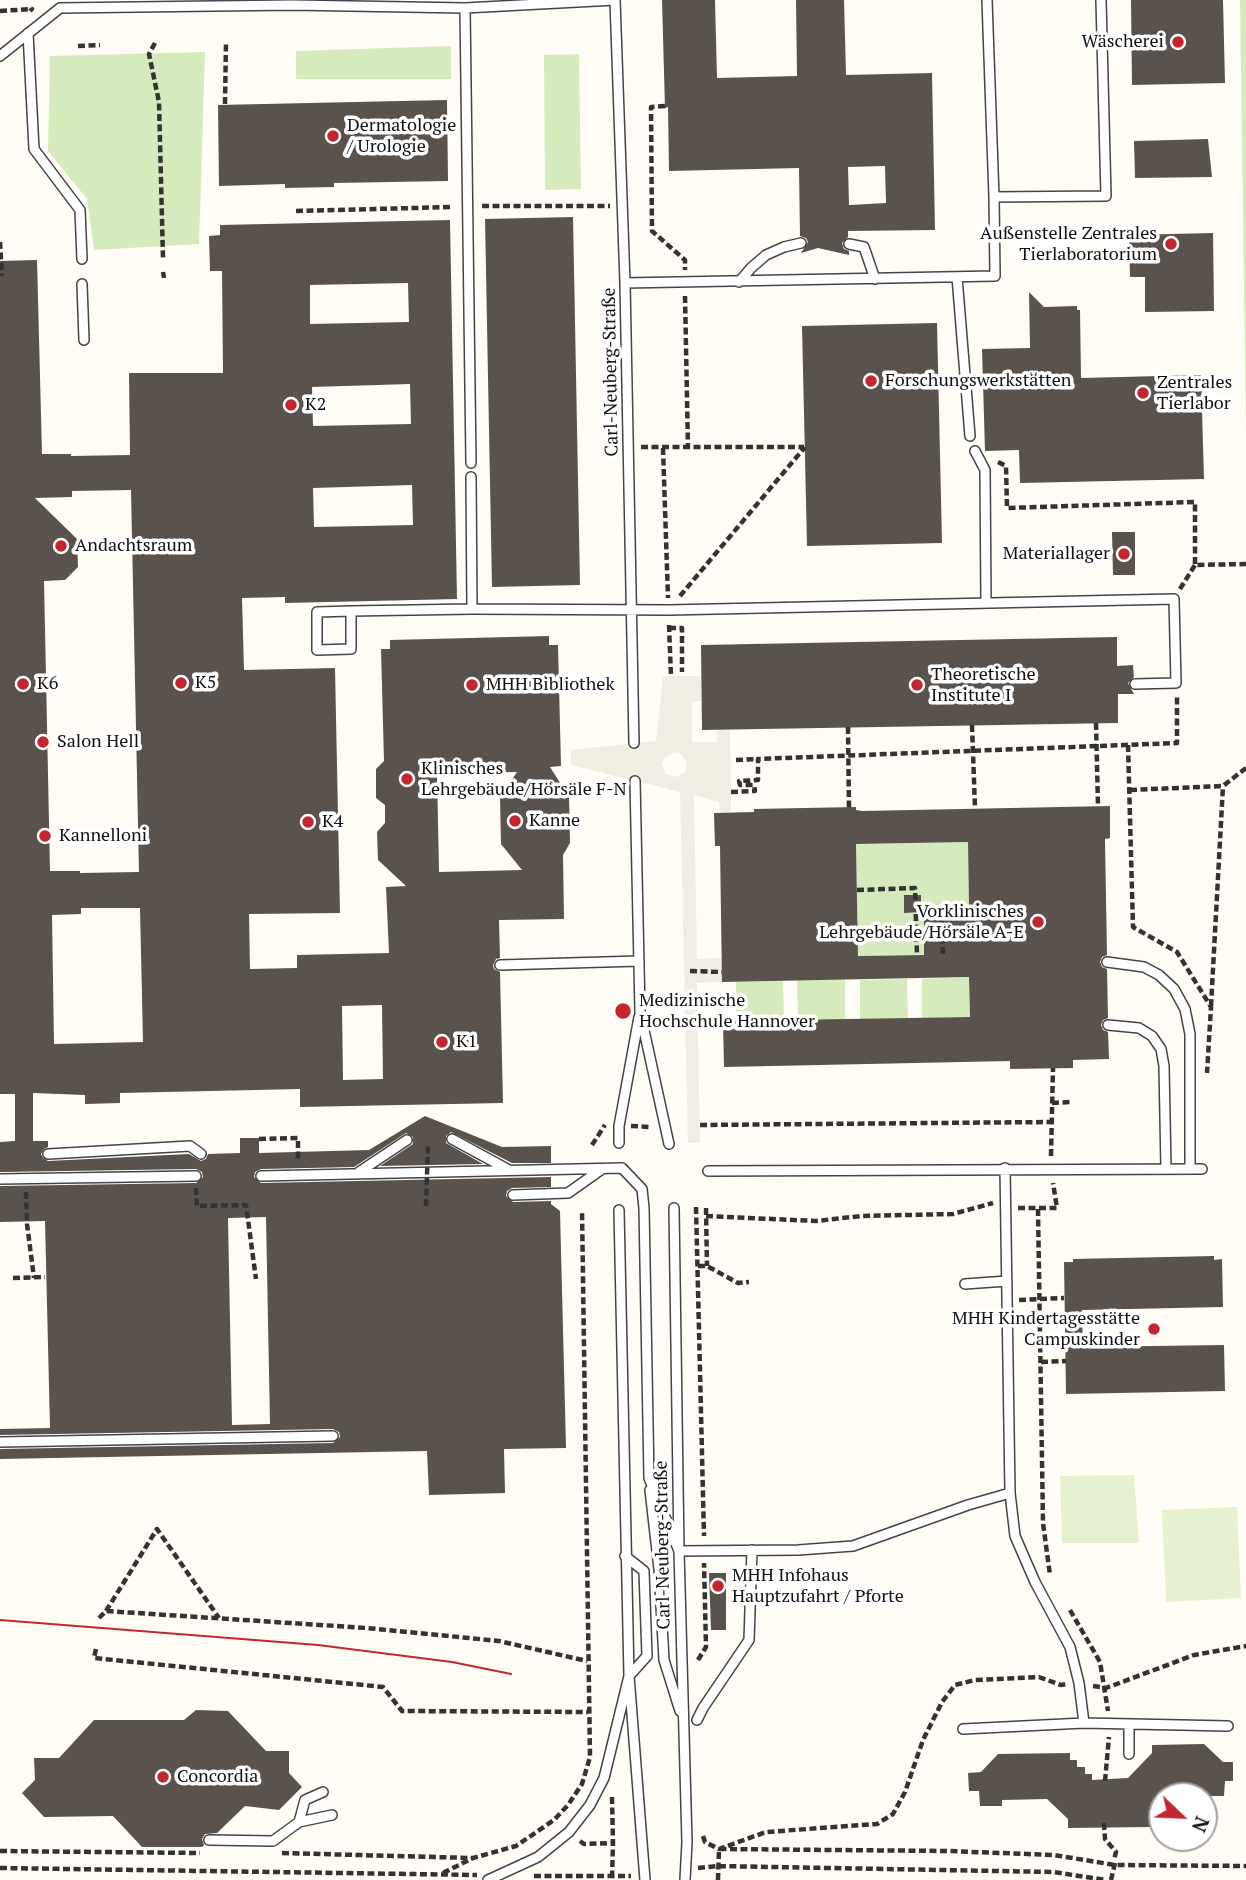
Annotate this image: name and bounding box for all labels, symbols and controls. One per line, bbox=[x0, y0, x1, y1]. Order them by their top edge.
place label: Wäscherei bbox=[1082, 31, 1164, 53]
marker: Wäscherei bbox=[1170, 34, 1186, 50]
place label: Dermatologie / Urologie bbox=[347, 115, 456, 158]
marker: Dermatologie / Urologie bbox=[325, 128, 341, 144]
place label: Außenstelle Zentrales Tierlaboratorium bbox=[980, 223, 1157, 266]
marker: Außenstelle Zentrales Tierlaboratorium bbox=[1163, 236, 1179, 252]
street label: Carl-Neuberg-Straße bbox=[599, 287, 623, 457]
place label: Forschungswerkstätten bbox=[885, 370, 1071, 392]
place label: Zentrales Tierlabor bbox=[1157, 372, 1232, 414]
marker: Forschungswerkstätten bbox=[863, 373, 879, 389]
marker: Zentrales Tierlabor bbox=[1135, 385, 1151, 401]
place label: K2 bbox=[305, 394, 326, 416]
marker: K2 bbox=[283, 397, 299, 413]
place label: Andachtsraum bbox=[75, 535, 192, 557]
marker: Andachtsraum bbox=[53, 538, 69, 554]
place label: Materiallager bbox=[1003, 543, 1110, 565]
marker: Materiallager bbox=[1116, 546, 1132, 562]
place label: Theoretische Institute I bbox=[931, 664, 1036, 706]
place label: K5 bbox=[195, 672, 216, 694]
place label: K6 bbox=[37, 673, 58, 695]
place label: MHH Bibliothek bbox=[486, 674, 615, 696]
marker: K5 bbox=[173, 675, 189, 691]
marker: K6 bbox=[15, 676, 31, 692]
marker: MHH Bibliothek bbox=[464, 677, 480, 693]
marker: Theoretische Institute I bbox=[909, 677, 925, 693]
place label: Salon Hell bbox=[57, 731, 139, 753]
marker: Salon Hell bbox=[35, 734, 51, 750]
place label: Klinisches Lehrgebäude/Hörsäle F-N bbox=[421, 758, 627, 800]
marker: Klinisches Lehrgebäude/Hörsäle F-N bbox=[399, 771, 415, 787]
place label: Kanne bbox=[529, 810, 580, 832]
place label: K4 bbox=[322, 811, 343, 833]
marker: Kanne bbox=[507, 813, 523, 829]
marker: K4 bbox=[300, 814, 316, 830]
place label: Kannelloni bbox=[59, 825, 147, 847]
marker: Kannelloni bbox=[37, 828, 53, 844]
place label: Vorklinisches Lehrgebäude/Hörsäle A-E bbox=[819, 901, 1024, 944]
marker: Vorklinisches Lehrgebäude/Hörsäle A-E bbox=[1030, 914, 1046, 930]
place label: Medizinische Hochschule Hannover bbox=[639, 990, 815, 1032]
marker: Medizinische Hochschule Hannover bbox=[613, 1001, 633, 1021]
place label: K1 bbox=[456, 1031, 477, 1053]
marker: K1 bbox=[434, 1034, 450, 1050]
place label: MHH Kindertagesstätte Campuskinder bbox=[952, 1308, 1140, 1350]
marker: MHH Kindertagesstätte Campuskinder bbox=[1146, 1321, 1162, 1337]
street label: Carl-Neuberg-Straße bbox=[651, 1460, 675, 1630]
place label: MHH Infohaus Hauptzufahrt / Pforte bbox=[732, 1565, 904, 1608]
marker: MHH Infohaus Hauptzufahrt / Pforte bbox=[710, 1578, 726, 1594]
place label: Concordia bbox=[177, 1766, 258, 1788]
marker: Concordia bbox=[155, 1769, 171, 1785]
north arrow bbox=[1148, 1782, 1218, 1852]
text: N bbox=[1187, 1813, 1215, 1836]

